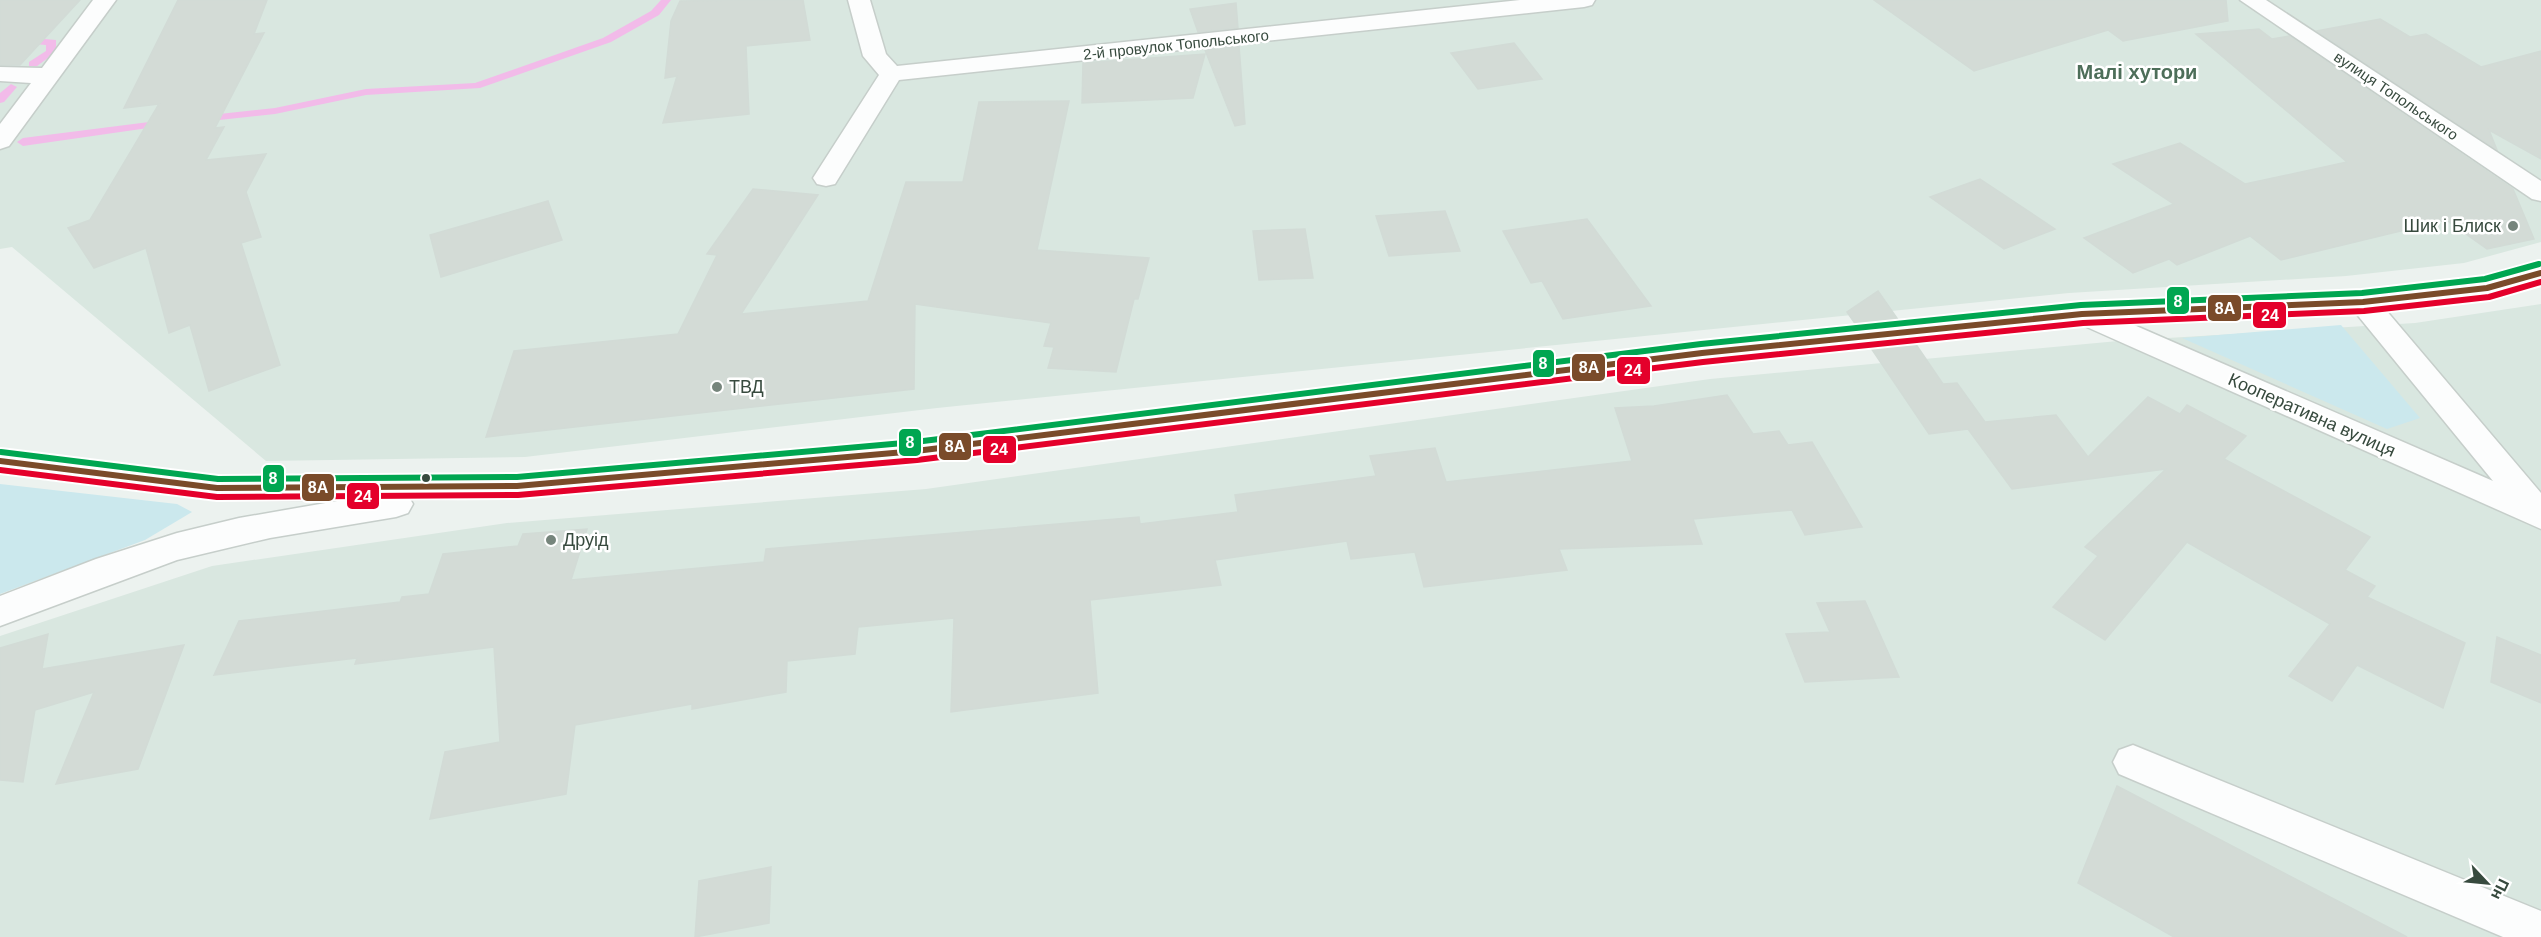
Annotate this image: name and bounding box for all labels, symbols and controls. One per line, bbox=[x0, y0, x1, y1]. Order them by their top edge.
street label: 2-й провулок Топольського bbox=[1082, 26, 1270, 63]
street label: вулиця Топольського bbox=[2331, 48, 2461, 143]
district label: Малі хутори bbox=[2077, 61, 2197, 83]
place label: Шик і Блиск bbox=[2404, 216, 2501, 236]
marker: Шик і Блиск bbox=[2506, 219, 2520, 233]
line badge: 8 bbox=[2166, 286, 2190, 315]
text: 8 bbox=[2174, 293, 2183, 310]
line badge: 8А bbox=[2207, 294, 2242, 322]
text: 8А bbox=[2215, 300, 2236, 317]
line badge: 24 bbox=[2252, 301, 2287, 329]
text: 24 bbox=[2261, 307, 2279, 324]
line badge: 8 bbox=[1532, 349, 1555, 378]
line badge: 8А bbox=[1571, 353, 1606, 382]
text: 8 bbox=[1539, 355, 1548, 372]
line badge: 24 bbox=[1616, 356, 1651, 385]
text: 8А bbox=[1579, 359, 1600, 376]
text: 24 bbox=[1624, 362, 1642, 379]
street label: Кооперативна вулиця bbox=[2225, 369, 2399, 461]
place label: ТВД bbox=[729, 377, 764, 397]
marker: ТВД bbox=[710, 380, 724, 394]
line badge: 8 bbox=[898, 428, 922, 457]
line badge: 8А bbox=[938, 432, 972, 461]
text: 8 bbox=[906, 434, 915, 451]
line badge: 24 bbox=[982, 435, 1017, 464]
text: 8А bbox=[945, 438, 966, 455]
text: 24 bbox=[990, 441, 1008, 458]
line badge: 8 bbox=[262, 464, 285, 493]
text: 8 bbox=[269, 470, 278, 487]
unlabelled marker bbox=[420, 472, 432, 484]
line badge: 8А bbox=[301, 473, 335, 502]
text: 8А bbox=[308, 479, 329, 496]
line badge: 24 bbox=[346, 482, 380, 510]
text: 24 bbox=[354, 488, 372, 505]
place label: Друід bbox=[563, 530, 609, 550]
marker: Друід bbox=[544, 533, 558, 547]
north arrow bbox=[2457, 853, 2517, 913]
text: Пн bbox=[2488, 876, 2512, 903]

